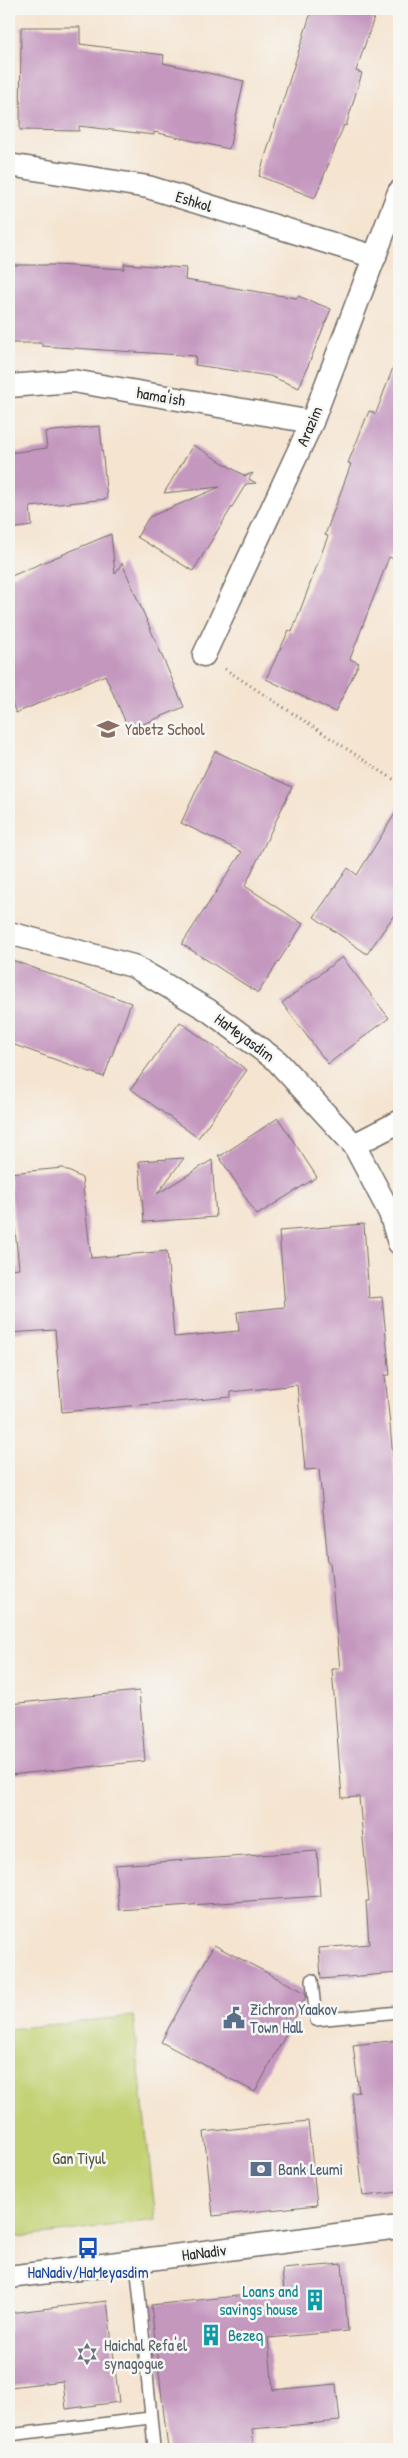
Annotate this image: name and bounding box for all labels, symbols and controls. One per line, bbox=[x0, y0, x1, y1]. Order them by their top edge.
street label: Eshkol bbox=[173, 185, 216, 217]
street label: hama'ish bbox=[135, 381, 187, 411]
street label: Arazim bbox=[291, 402, 327, 449]
school or university icon: Yabetz School bbox=[95, 716, 121, 742]
place label: Yabetz School bbox=[125, 718, 206, 740]
street label: HaMeyasdim bbox=[210, 1008, 280, 1066]
place label: Zichron Yaakov Town Hall bbox=[250, 1998, 338, 2038]
public building icon: Zichron Yaakov Town Hall bbox=[221, 2005, 247, 2031]
park label: Gan Tiyul bbox=[52, 2147, 106, 2169]
bank icon: Bank Leumi bbox=[248, 2156, 274, 2182]
place label: Bank Leumi bbox=[278, 2158, 343, 2180]
bus stop icon: HaNadiv/HaMeyasdim bbox=[75, 2235, 101, 2261]
street label: HaNadiv bbox=[180, 2238, 228, 2266]
place label: HaNadiv/HaMeyasdim bbox=[27, 2261, 149, 2283]
place label: Loans and savings house bbox=[219, 2280, 299, 2320]
building icon: Loans and savings house bbox=[302, 2287, 328, 2313]
building icon: Bezeq bbox=[198, 2322, 224, 2348]
place label: Bezeq bbox=[228, 2324, 263, 2346]
place label: Haichal Refa'el synagogue bbox=[104, 2334, 188, 2374]
synagogue icon: Haichal Refa'el synagogue bbox=[74, 2341, 100, 2367]

